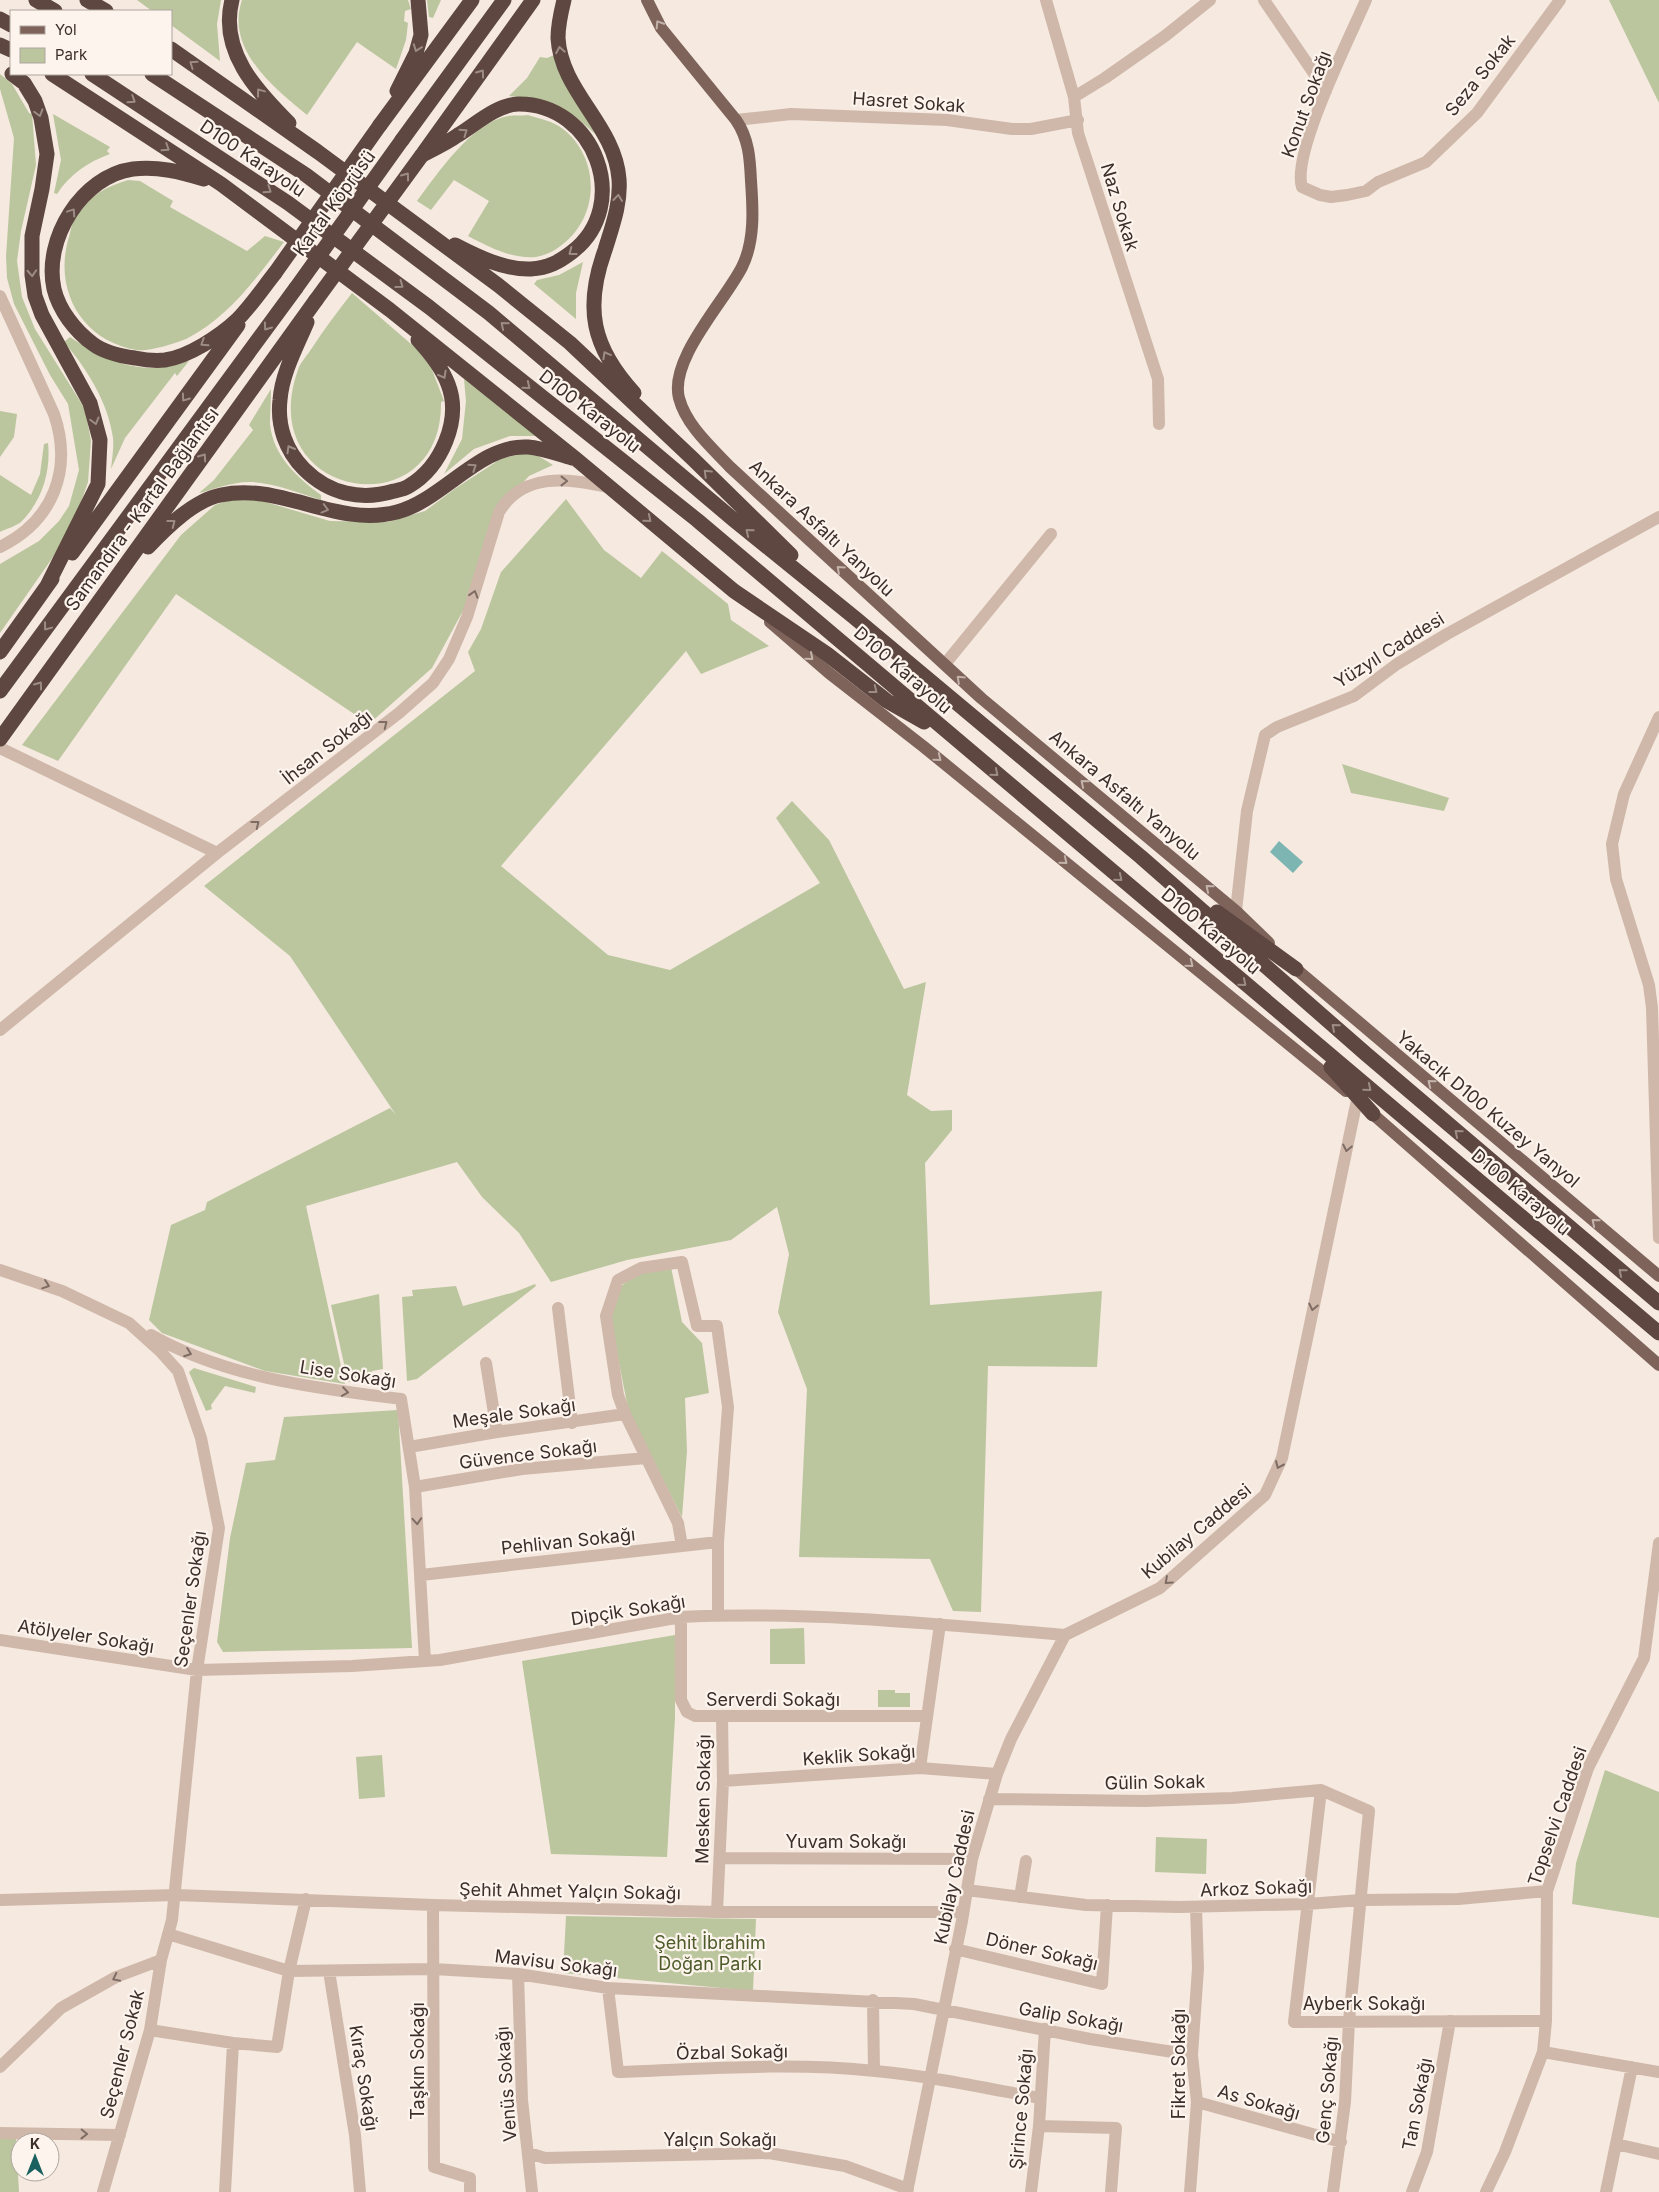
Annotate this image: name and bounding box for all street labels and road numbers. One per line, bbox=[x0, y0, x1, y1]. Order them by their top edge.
street label: Seza Sokak bbox=[1441, 30, 1519, 120]
street label: Konut Sokağı bbox=[1277, 48, 1335, 160]
street label: Hasret Sokak bbox=[852, 88, 966, 116]
street label: D100 Karayolu bbox=[196, 115, 310, 201]
street label: Kartal Köprüsü bbox=[289, 146, 379, 260]
street label: Naz Sokak bbox=[1097, 160, 1143, 254]
street label: D100 Karayolu bbox=[535, 365, 645, 457]
street label: Samandıra - Kartal Bağlantısı bbox=[61, 403, 223, 615]
street label: Ankara Asfaltı Yanyolu bbox=[745, 455, 899, 601]
street label: Yüzyıl Caddesi bbox=[1330, 608, 1448, 692]
street label: D100 Karayolu bbox=[850, 622, 956, 718]
street label: İhsan Sokağı bbox=[277, 705, 376, 789]
street label: Ankara Asfaltı Yanyolu bbox=[1045, 726, 1205, 864]
street label: D100 Karayolu bbox=[1157, 884, 1265, 978]
street label: Yakacık D100 Kuzey Yanyol bbox=[1392, 1026, 1584, 1192]
street label: D100 Karayolu bbox=[1467, 1145, 1575, 1239]
street label: Lise Sokağı bbox=[298, 1356, 398, 1392]
street label: Meşale Sokağı bbox=[451, 1394, 577, 1432]
street label: Güvence Sokağı bbox=[458, 1435, 598, 1473]
street label: Kubilay Caddesi bbox=[1137, 1479, 1255, 1583]
street label: Pehlivan Sokağı bbox=[500, 1524, 636, 1558]
street label: Seçenler Sokağı bbox=[170, 1529, 210, 1669]
street label: Dipçik Sokağı bbox=[569, 1591, 687, 1629]
street label: Atölyeler Sokağı bbox=[16, 1615, 156, 1657]
street label: Serverdi Sokağı bbox=[706, 1689, 840, 1710]
street label: Mesken Sokağı bbox=[691, 1734, 715, 1864]
street label: Keklik Sokağı bbox=[802, 1741, 916, 1769]
street label: Topselvi Caddesi bbox=[1523, 1744, 1591, 1888]
street label: Gülin Sokak bbox=[1104, 1771, 1206, 1793]
street label: Kubilay Caddesi bbox=[930, 1808, 978, 1946]
street label: Yuvam Sokağı bbox=[786, 1831, 906, 1852]
street label: Arkoz Sokağı bbox=[1200, 1876, 1312, 1900]
street label: Şehit Ahmet Yalçın Sokağı bbox=[459, 1879, 681, 1903]
street label: Döner Sokağı bbox=[984, 1928, 1100, 1974]
street label: Mavisu Sokağı bbox=[493, 1945, 619, 1981]
street label: Seçenler Sokak bbox=[96, 1987, 148, 2121]
street label: Ayberk Sokağı bbox=[1303, 1993, 1425, 2014]
street label: Galip Sokağı bbox=[1017, 1997, 1125, 2037]
street label: Taşkın Sokağı bbox=[407, 2002, 428, 2120]
street label: Fikret Sokağı bbox=[1168, 2009, 1189, 2119]
street label: Kıraç Sokağı bbox=[345, 2024, 383, 2132]
street label: Venüs Sokağı bbox=[491, 2026, 521, 2142]
street label: Genç Sokağı bbox=[1312, 2035, 1342, 2145]
street label: Özbal Sokağı bbox=[676, 2040, 788, 2063]
street label: Şirince Sokağı bbox=[1005, 2048, 1037, 2170]
street label: Tan Sokağı bbox=[1398, 2056, 1436, 2152]
street label: As Sokağı bbox=[1215, 2080, 1303, 2124]
street label: Yalçın Sokağı bbox=[663, 2129, 777, 2150]

